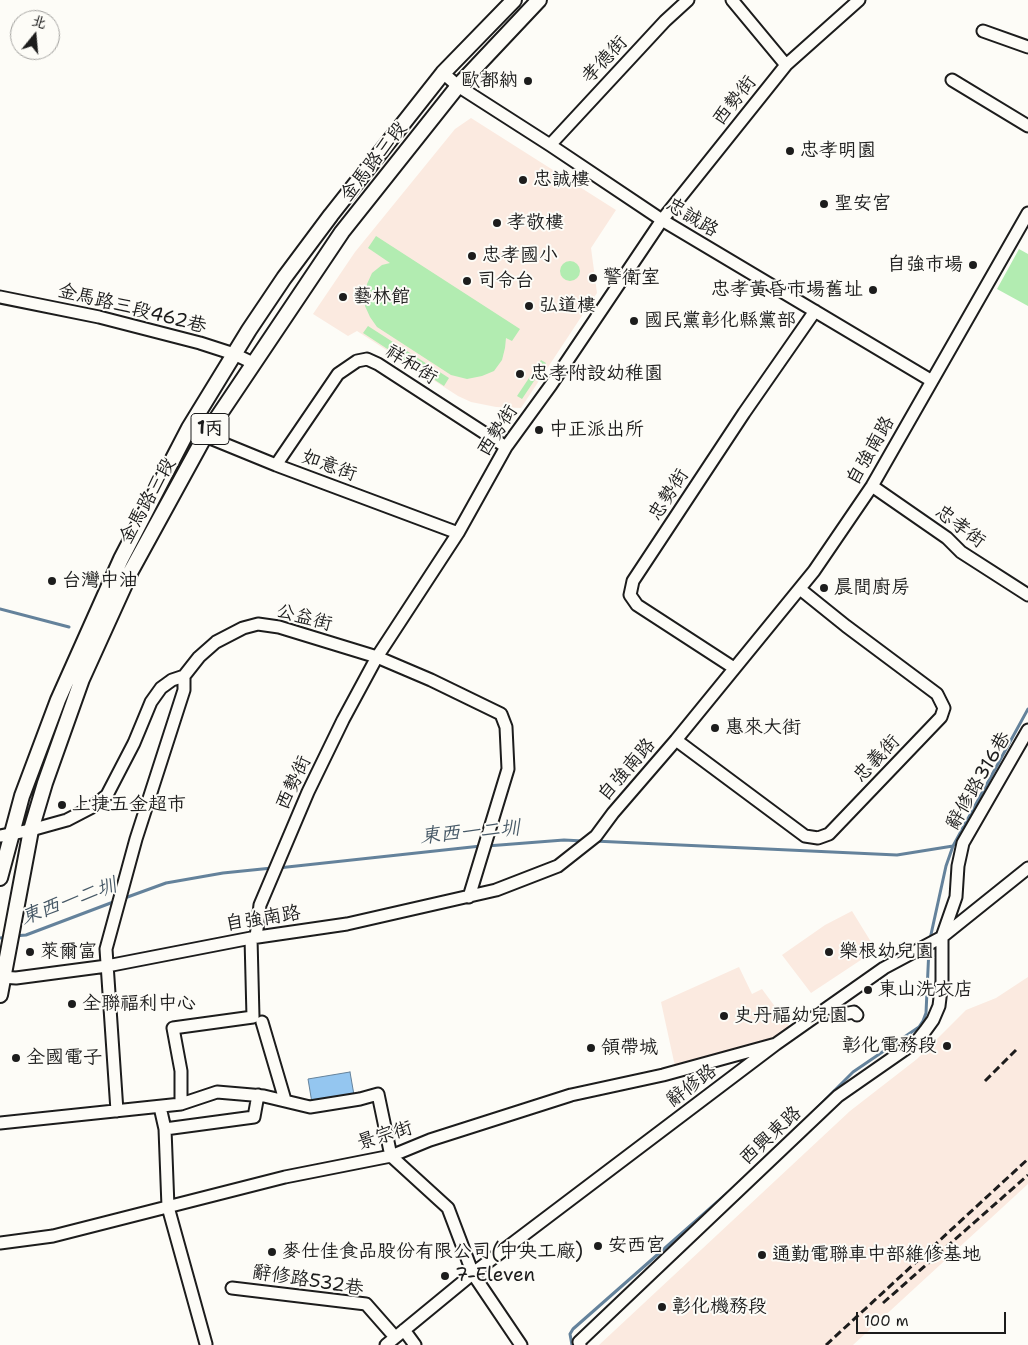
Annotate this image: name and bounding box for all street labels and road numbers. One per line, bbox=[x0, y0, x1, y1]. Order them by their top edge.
street label: 孝德街 bbox=[577, 31, 633, 89]
street label: 西勢街 bbox=[708, 72, 762, 130]
street label: 金馬路三段 bbox=[336, 118, 412, 206]
street label: 忠誠路 bbox=[662, 194, 722, 242]
street label: 金馬路三段462巷 bbox=[55, 280, 209, 338]
street label: 祥和街 bbox=[381, 340, 441, 390]
street label: 西勢街 bbox=[473, 401, 523, 461]
street label: 自強南路 bbox=[842, 412, 900, 490]
road number: 1丙 bbox=[191, 414, 229, 444]
street label: 如意街 bbox=[298, 446, 360, 486]
street label: 金馬路三段 bbox=[115, 454, 181, 548]
street label: 忠勢街 bbox=[644, 465, 694, 525]
street label: 忠孝街 bbox=[930, 501, 990, 553]
street label: 公益街 bbox=[274, 600, 334, 636]
street label: 辭修路316巷 bbox=[942, 728, 1016, 834]
street label: 忠義街 bbox=[849, 731, 905, 787]
street label: 自強南路 bbox=[593, 734, 661, 806]
street label: 西勢街 bbox=[272, 752, 316, 814]
street label: 自強南路 bbox=[224, 902, 302, 936]
street label: 辭修路 bbox=[662, 1060, 722, 1112]
street label: 西興東路 bbox=[735, 1102, 807, 1170]
street label: 景宗街 bbox=[354, 1117, 416, 1155]
street label: 辭修路532巷 bbox=[251, 1261, 365, 1301]

